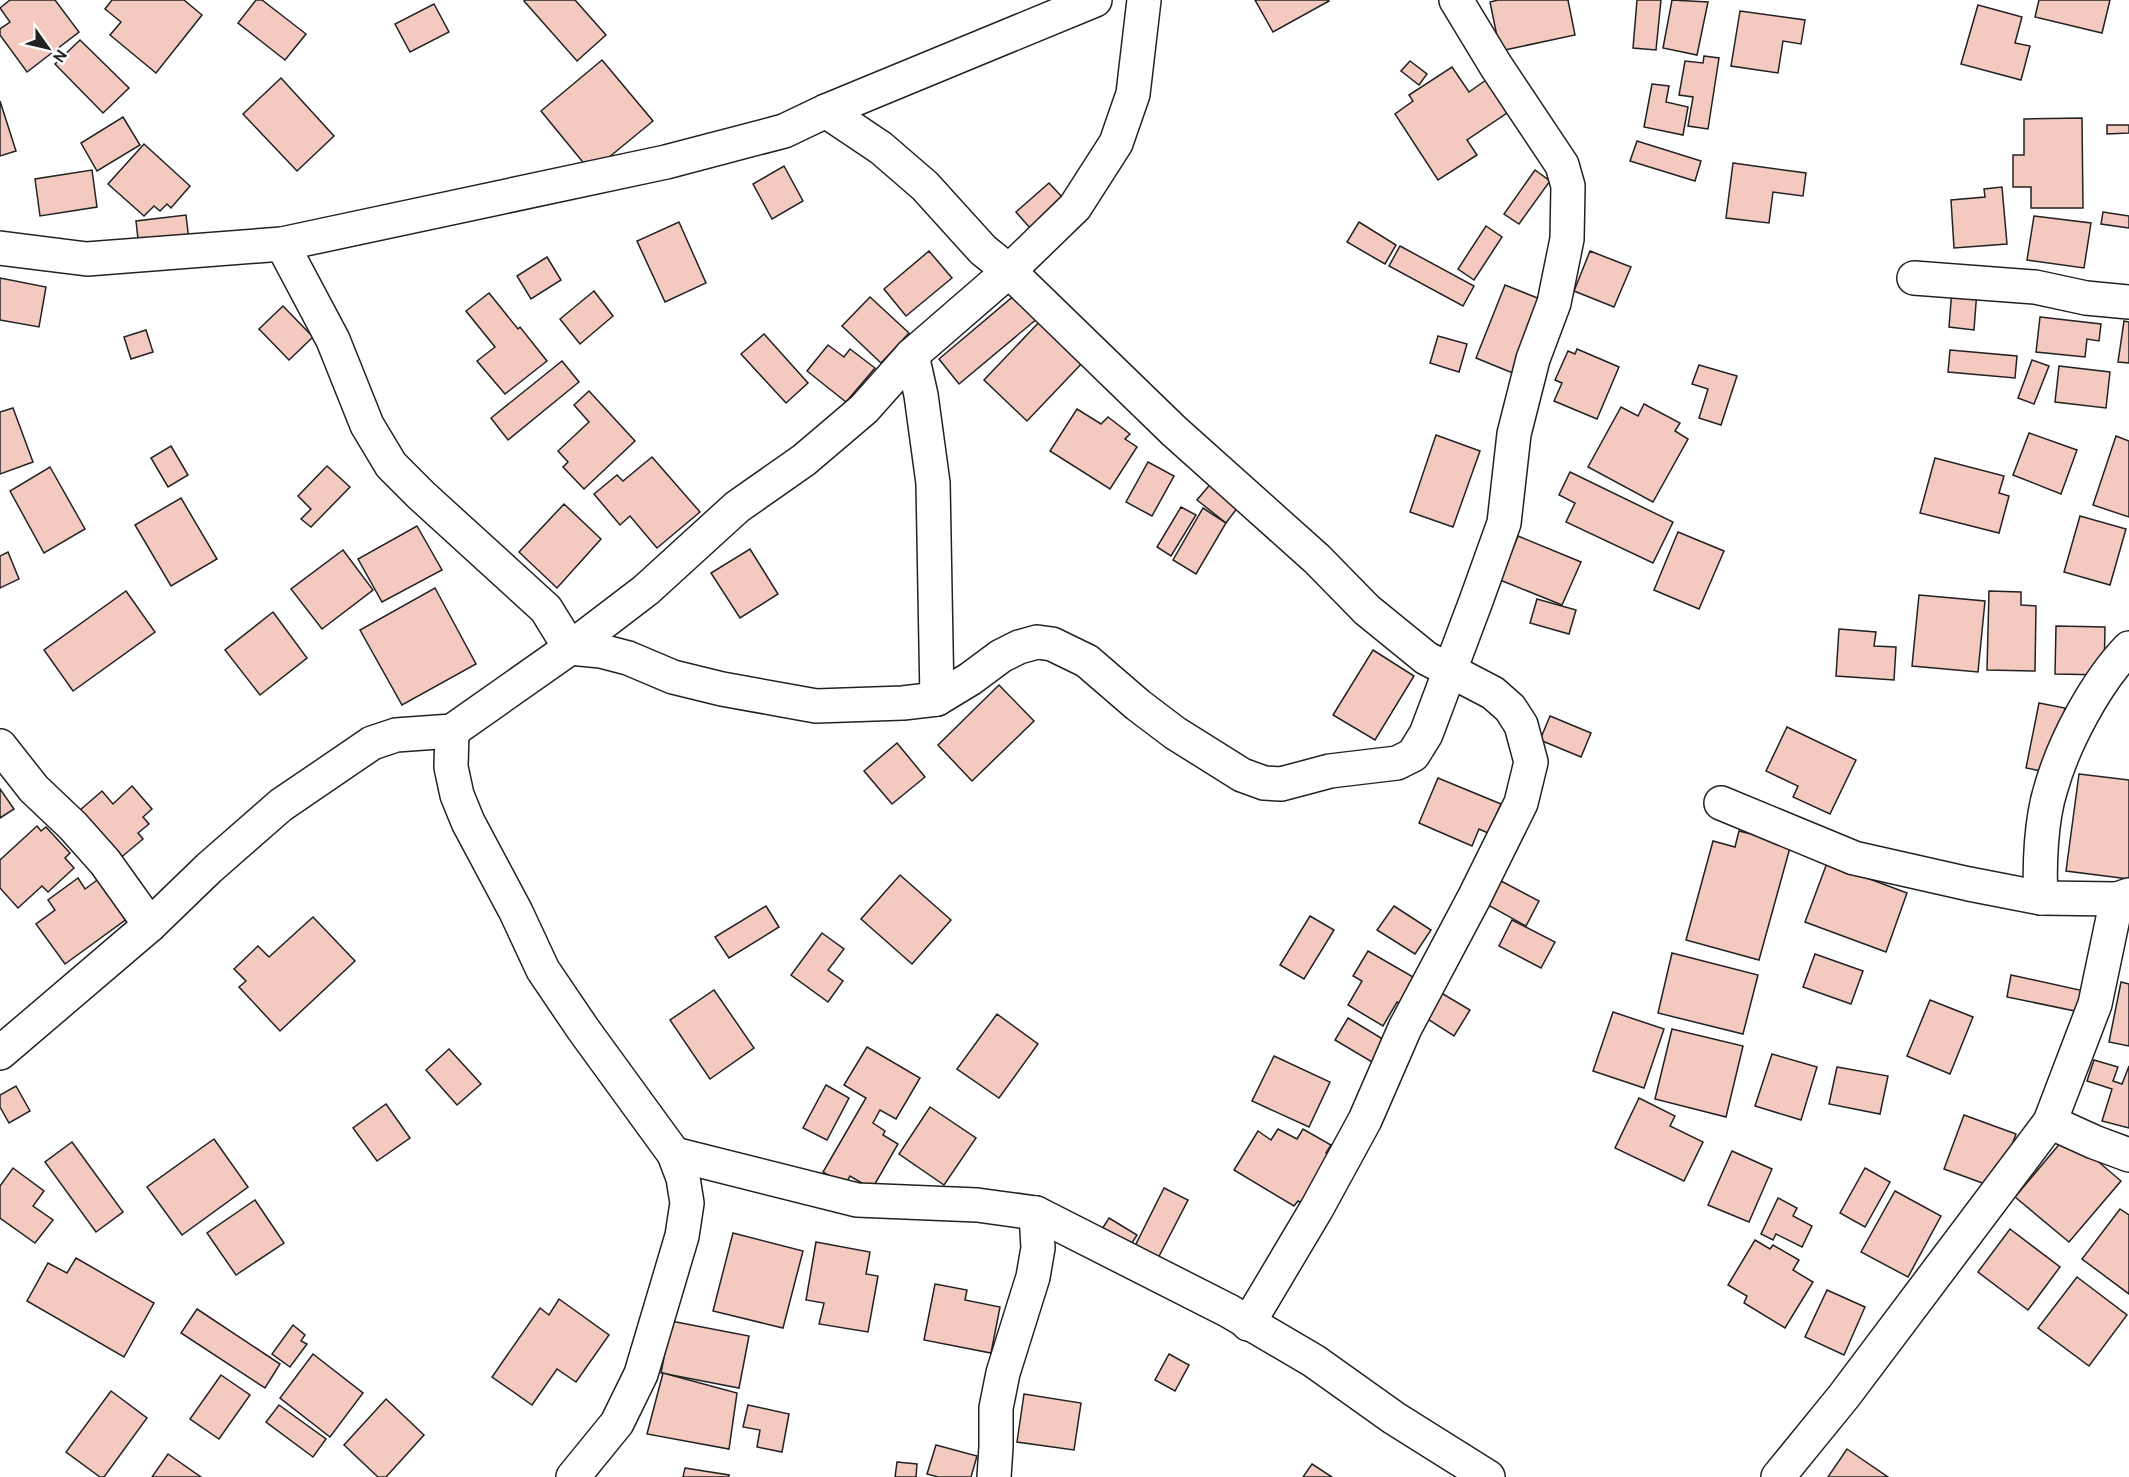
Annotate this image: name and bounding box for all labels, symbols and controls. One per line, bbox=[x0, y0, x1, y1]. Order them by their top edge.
north arrow bbox=[18, 18, 78, 78]
text: N bbox=[49, 46, 71, 66]

